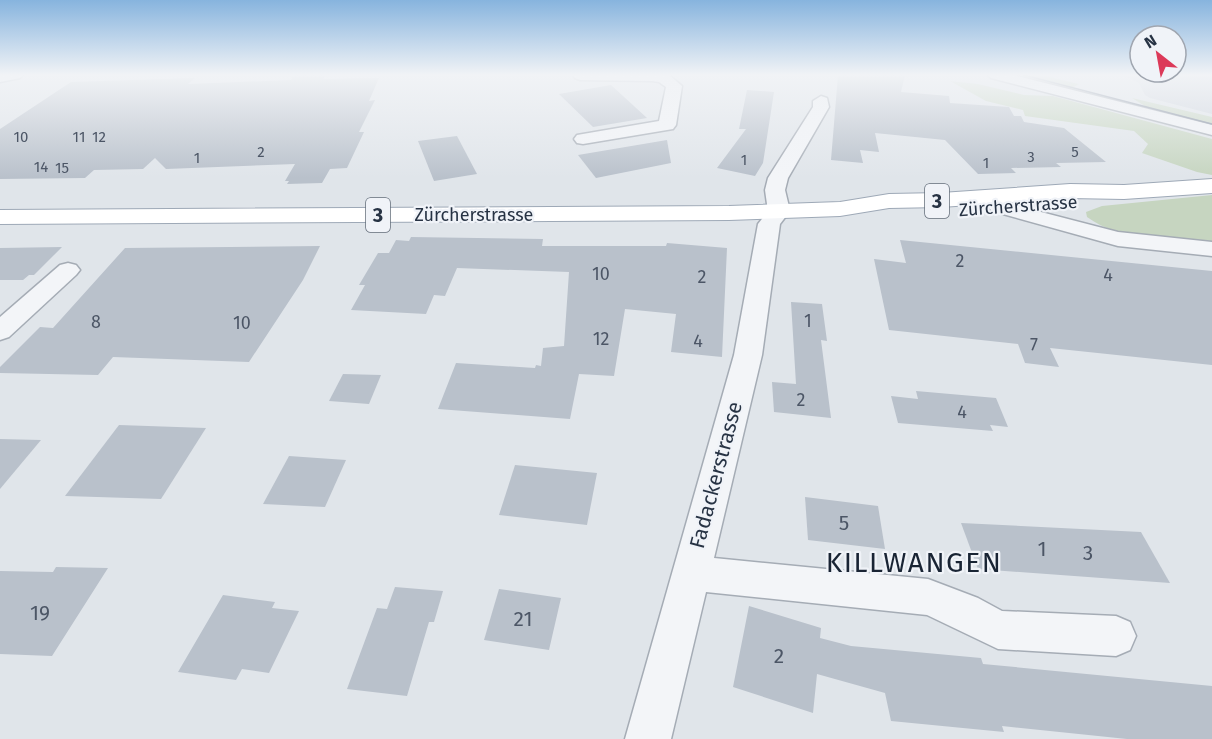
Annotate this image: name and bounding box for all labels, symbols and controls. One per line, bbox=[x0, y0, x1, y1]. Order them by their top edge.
north arrow bbox=[1128, 24, 1188, 84]
text: N bbox=[1141, 31, 1160, 52]
house number: 10 bbox=[14, 128, 28, 146]
house number: 11 bbox=[73, 128, 85, 146]
house number: 12 bbox=[92, 128, 106, 146]
house number: 2 bbox=[257, 143, 265, 161]
house number: 5 bbox=[1071, 143, 1079, 161]
house number: 3 bbox=[1027, 148, 1035, 166]
house number: 1 bbox=[194, 149, 200, 167]
house number: 1 bbox=[741, 151, 747, 169]
house number: 1 bbox=[983, 154, 989, 172]
house number: 14 bbox=[34, 158, 48, 176]
house number: 15 bbox=[55, 159, 69, 177]
road number: 3 bbox=[925, 184, 949, 218]
street label: Zürcherstrasse bbox=[958, 191, 1078, 221]
road number: 3 bbox=[366, 198, 390, 232]
street label: Zürcherstrasse bbox=[415, 204, 533, 226]
house number: 2 bbox=[956, 250, 965, 272]
house number: 10 bbox=[592, 263, 610, 285]
house number: 4 bbox=[1103, 264, 1113, 286]
house number: 2 bbox=[698, 266, 707, 288]
house number: 1 bbox=[804, 310, 812, 332]
house number: 8 bbox=[91, 311, 101, 333]
house number: 10 bbox=[233, 312, 251, 334]
house number: 12 bbox=[593, 328, 609, 350]
house number: 4 bbox=[693, 330, 703, 352]
house number: 7 bbox=[1030, 334, 1038, 356]
house number: 2 bbox=[797, 389, 806, 411]
street label: Fadackerstrasse bbox=[684, 399, 748, 551]
house number: 4 bbox=[957, 401, 967, 423]
house number: 5 bbox=[839, 510, 849, 536]
house number: 1 bbox=[1037, 536, 1047, 562]
house number: 3 bbox=[1083, 540, 1093, 566]
district label: KILLWANGEN bbox=[826, 546, 1002, 579]
house number: 19 bbox=[30, 600, 50, 626]
house number: 21 bbox=[514, 606, 532, 632]
house number: 2 bbox=[774, 643, 784, 669]

